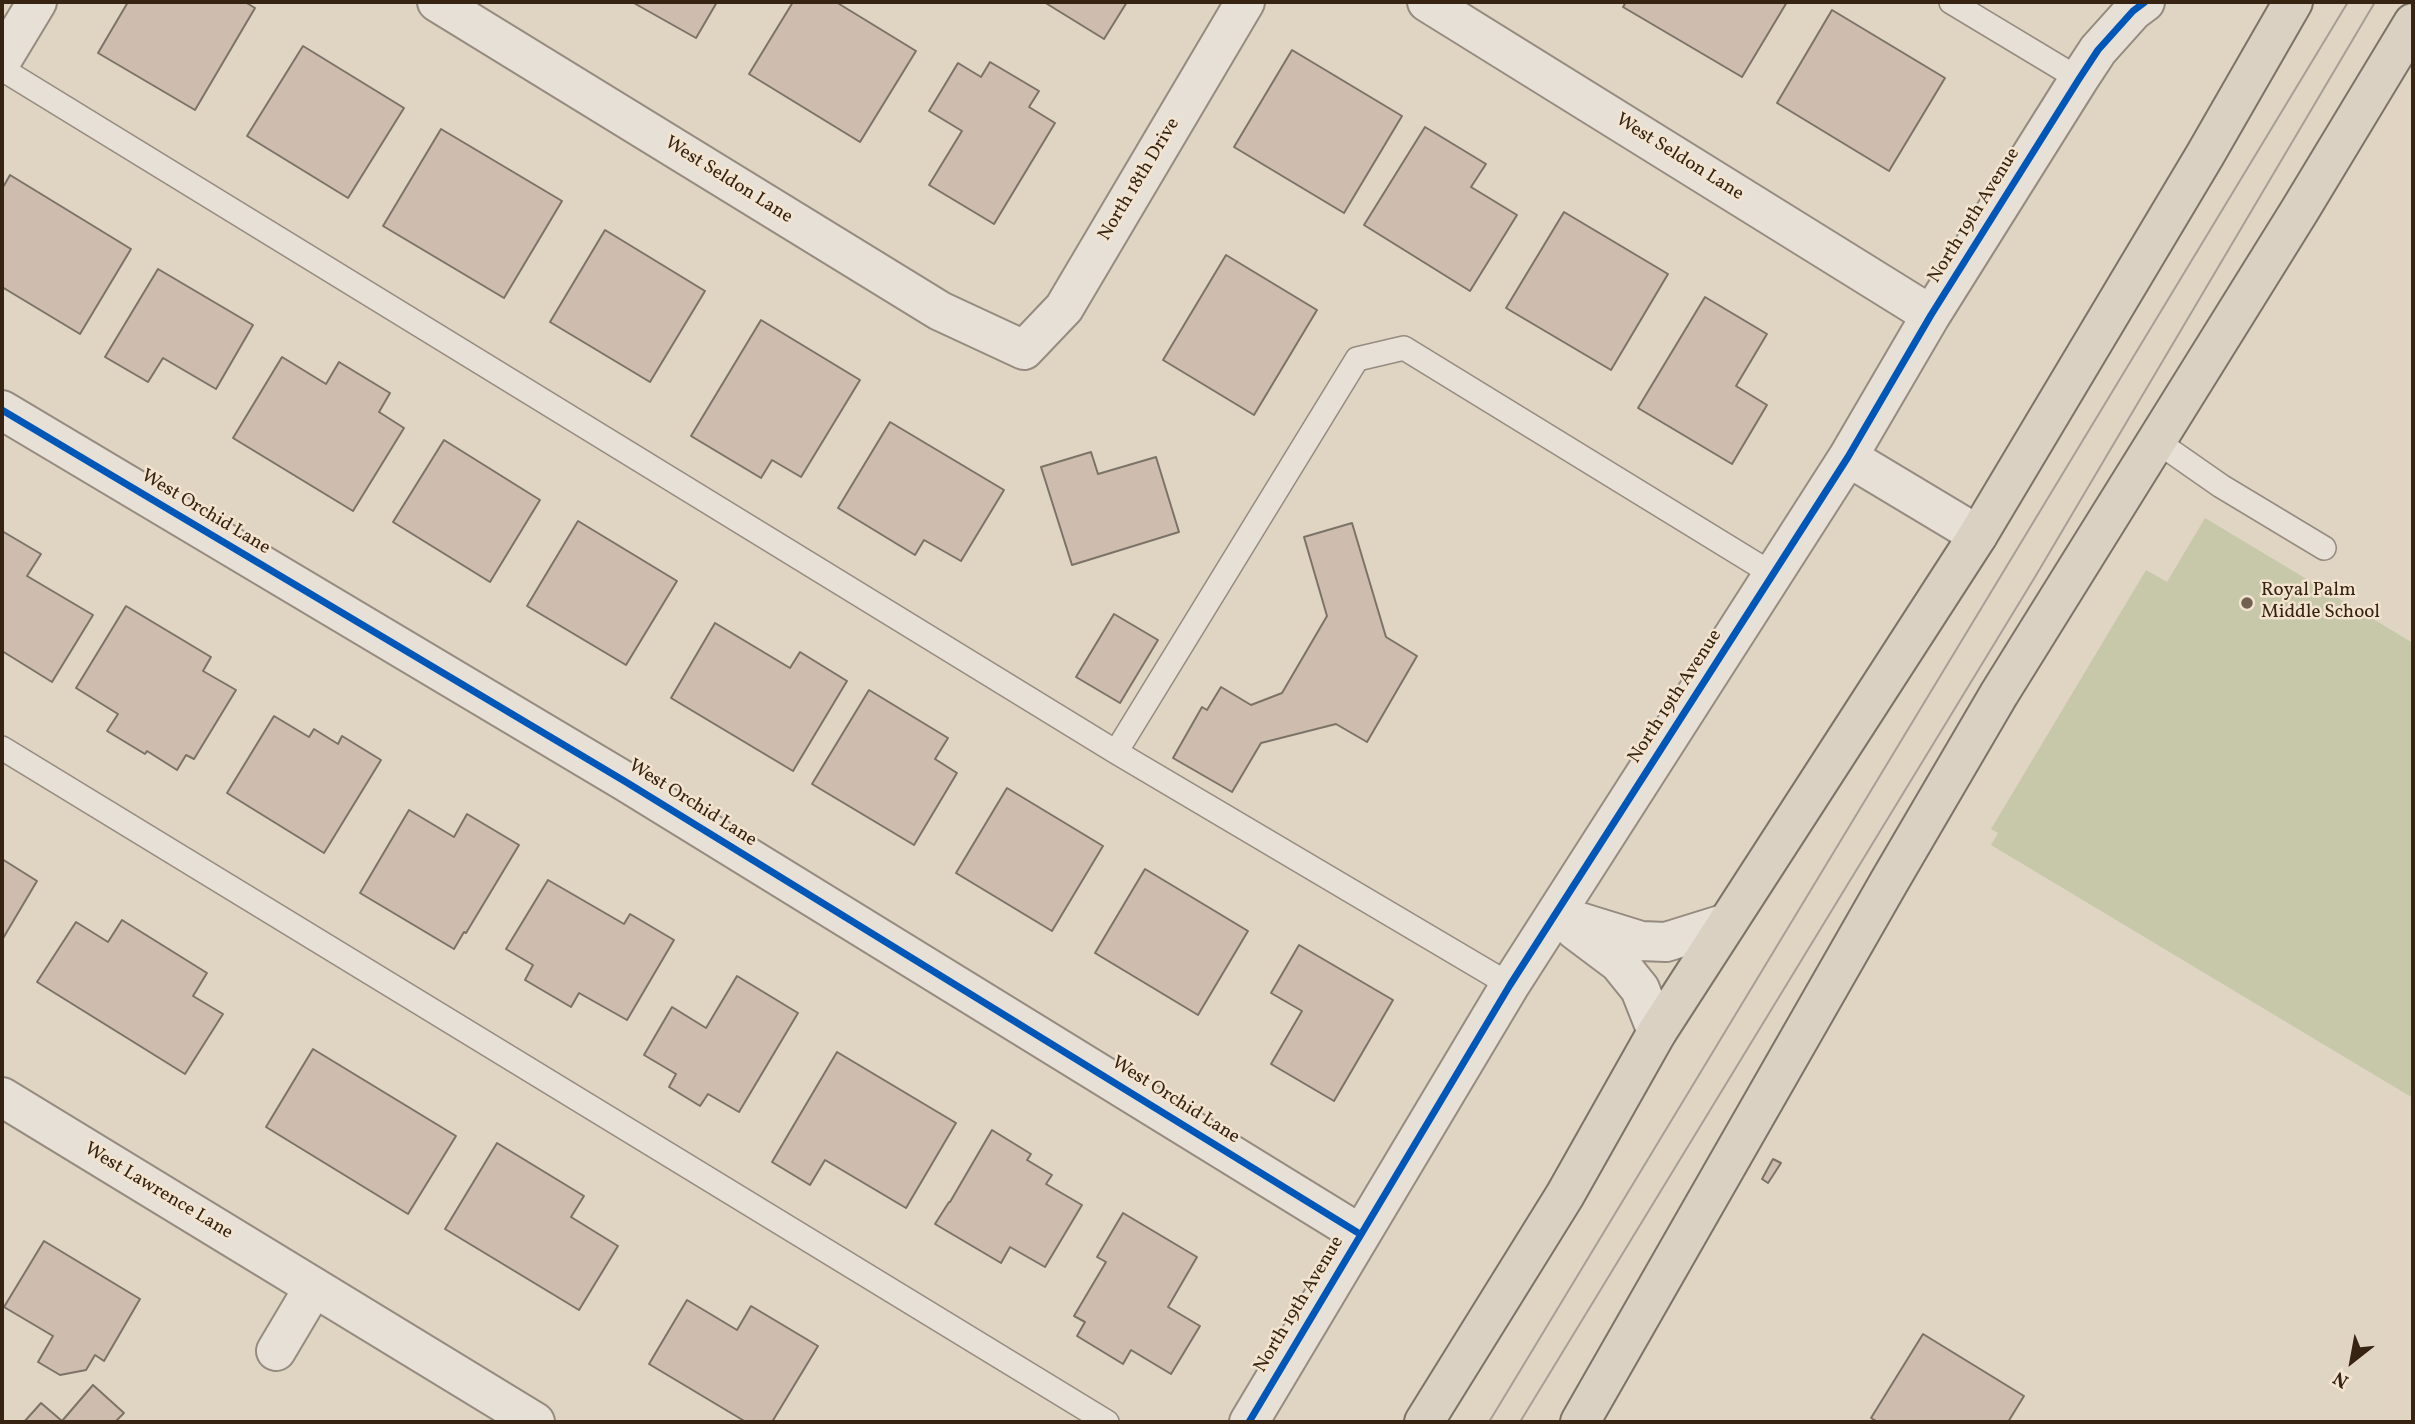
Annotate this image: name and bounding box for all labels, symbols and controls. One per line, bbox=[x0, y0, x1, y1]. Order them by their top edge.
street label: West Seldon Lane bbox=[1611, 109, 1747, 207]
street label: North 18th Drive bbox=[1094, 114, 1186, 246]
street label: West Seldon Lane bbox=[660, 132, 796, 230]
street label: North 19th Avenue bbox=[1924, 144, 2026, 288]
street label: West Orchid Lane bbox=[136, 465, 274, 561]
place label: Royal Palm Middle School bbox=[2261, 581, 2380, 625]
marker: Royal Palm Middle School bbox=[2239, 595, 2255, 611]
street label: North 19th Avenue bbox=[1624, 626, 1728, 768]
street label: West Orchid Lane bbox=[624, 755, 760, 853]
street label: West Orchid Lane bbox=[1107, 1052, 1243, 1150]
street label: West Lawrence Lane bbox=[80, 1139, 236, 1245]
street label: North 19th Avenue bbox=[1250, 1233, 1350, 1377]
north arrow bbox=[2317, 1326, 2387, 1396]
text: N bbox=[2329, 1364, 2354, 1394]

